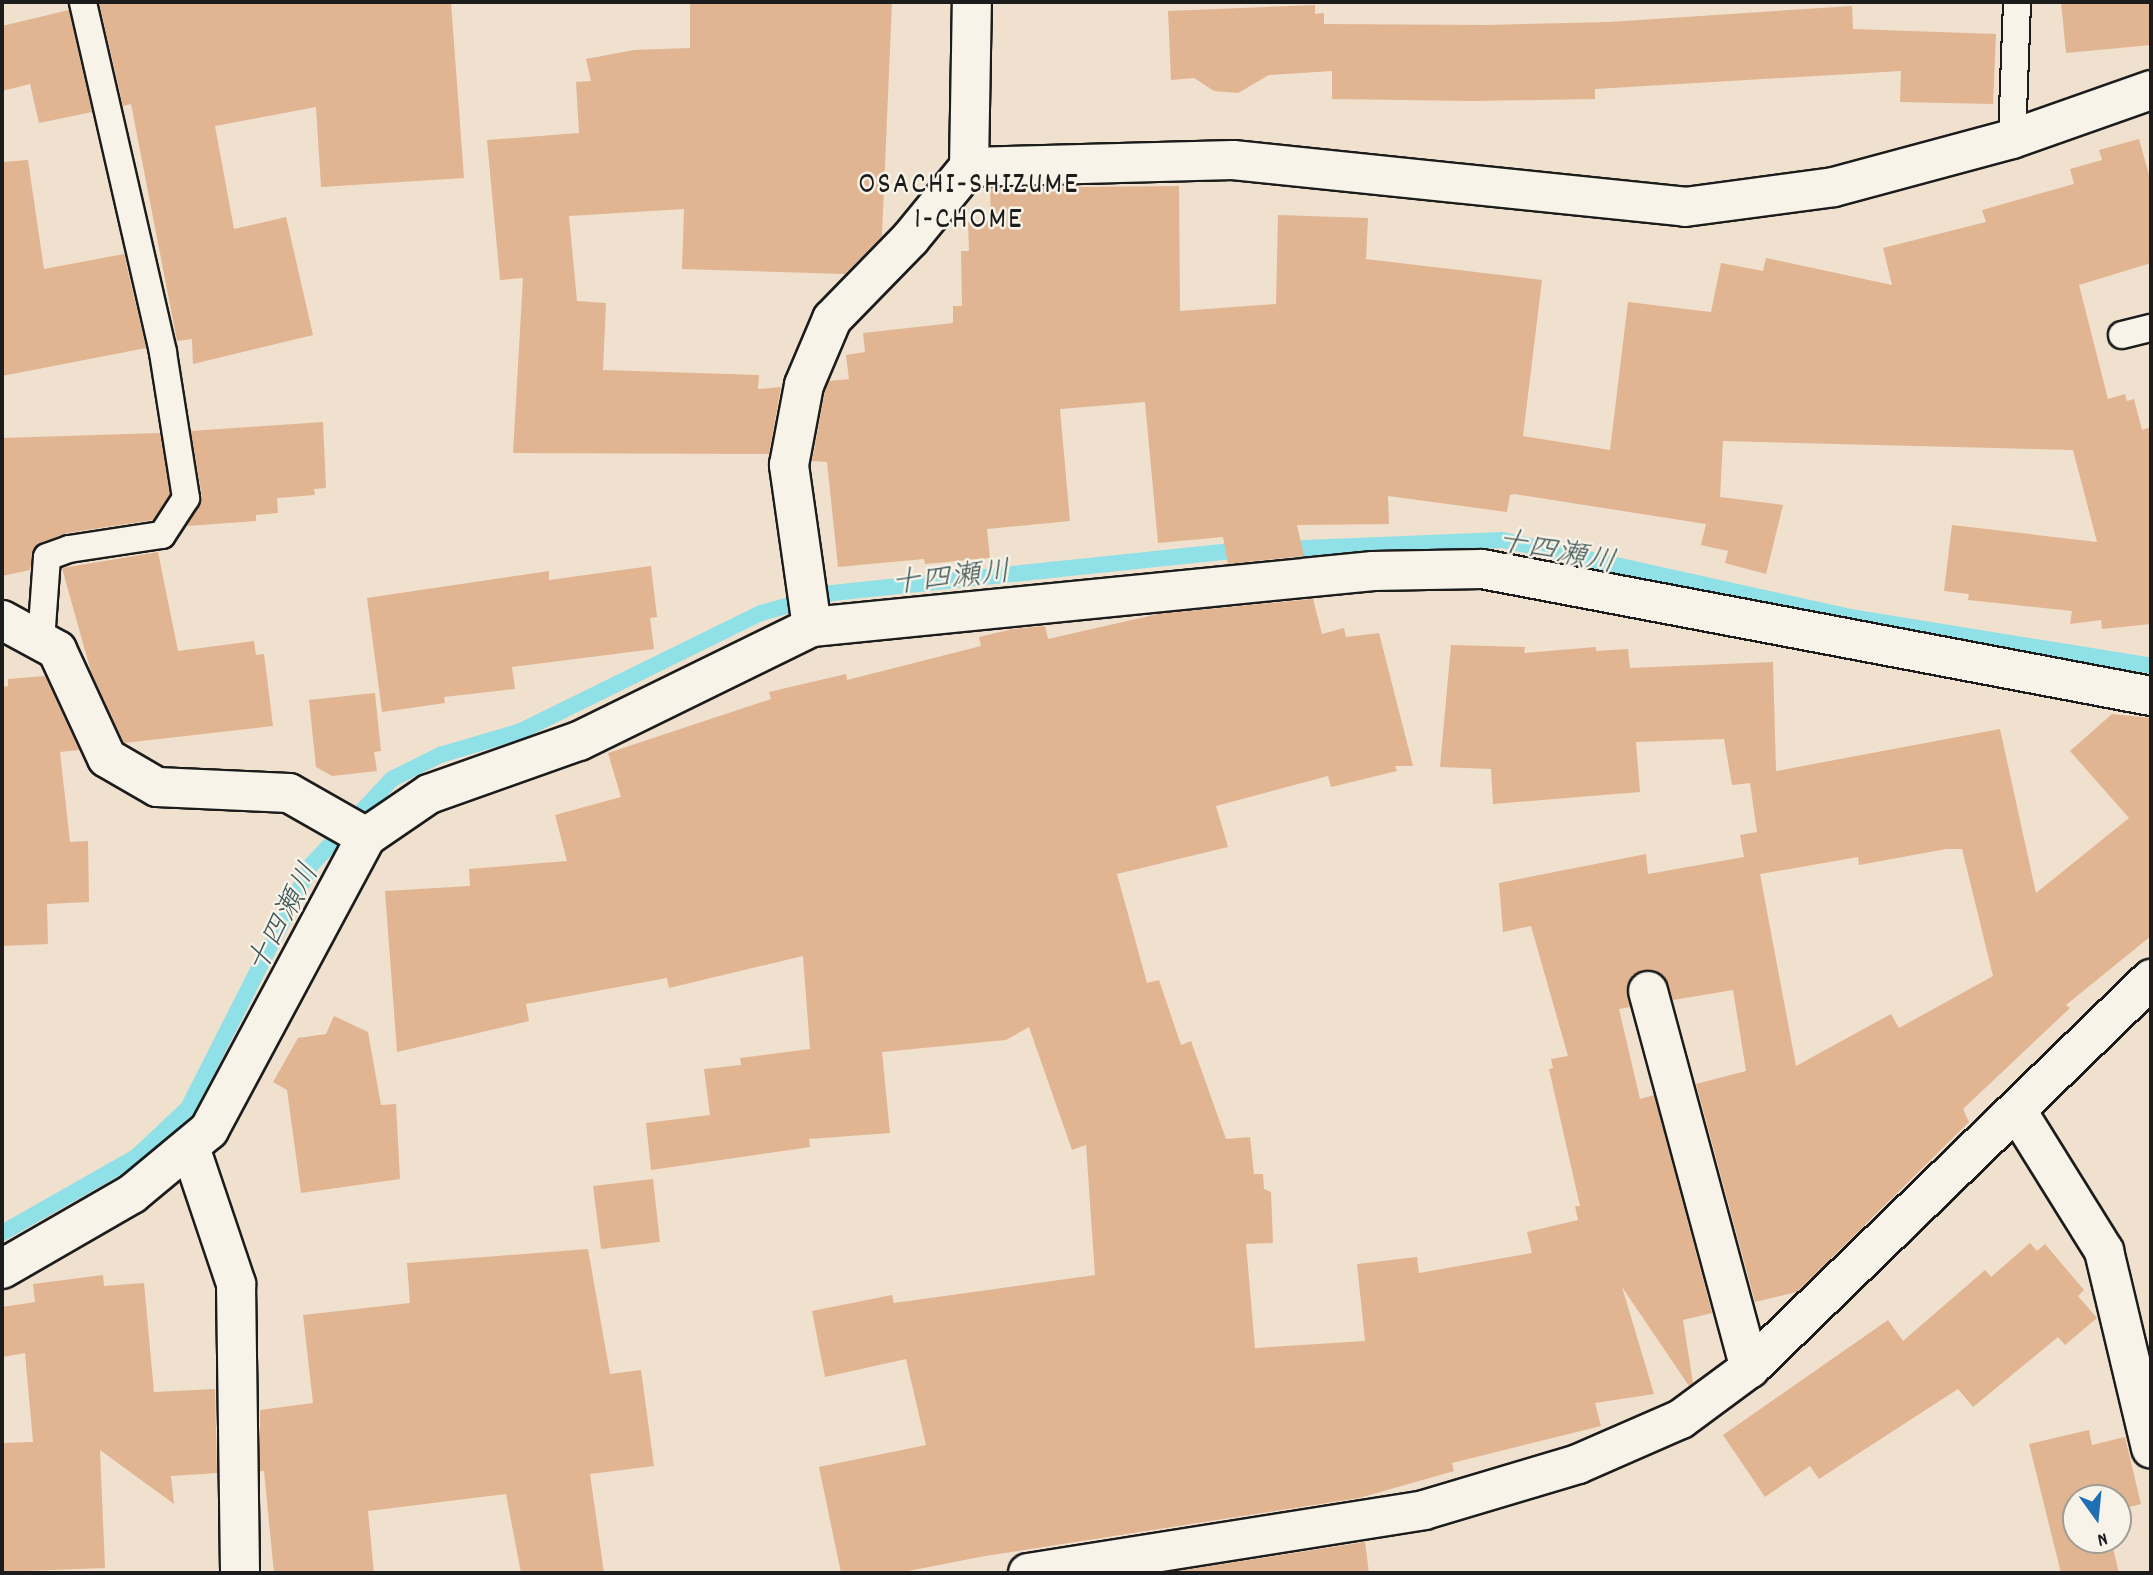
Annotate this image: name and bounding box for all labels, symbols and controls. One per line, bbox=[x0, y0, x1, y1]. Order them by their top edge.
district label: OSACHI-SHIZUME 1-CHOME bbox=[860, 169, 1078, 240]
water label: 十四瀬川 bbox=[1494, 526, 1618, 584]
water label: 十四瀬川 bbox=[889, 557, 1013, 605]
water label: 十四瀬川 bbox=[242, 859, 330, 981]
north arrow bbox=[2062, 1484, 2132, 1554]
text: N bbox=[2094, 1524, 2110, 1552]

